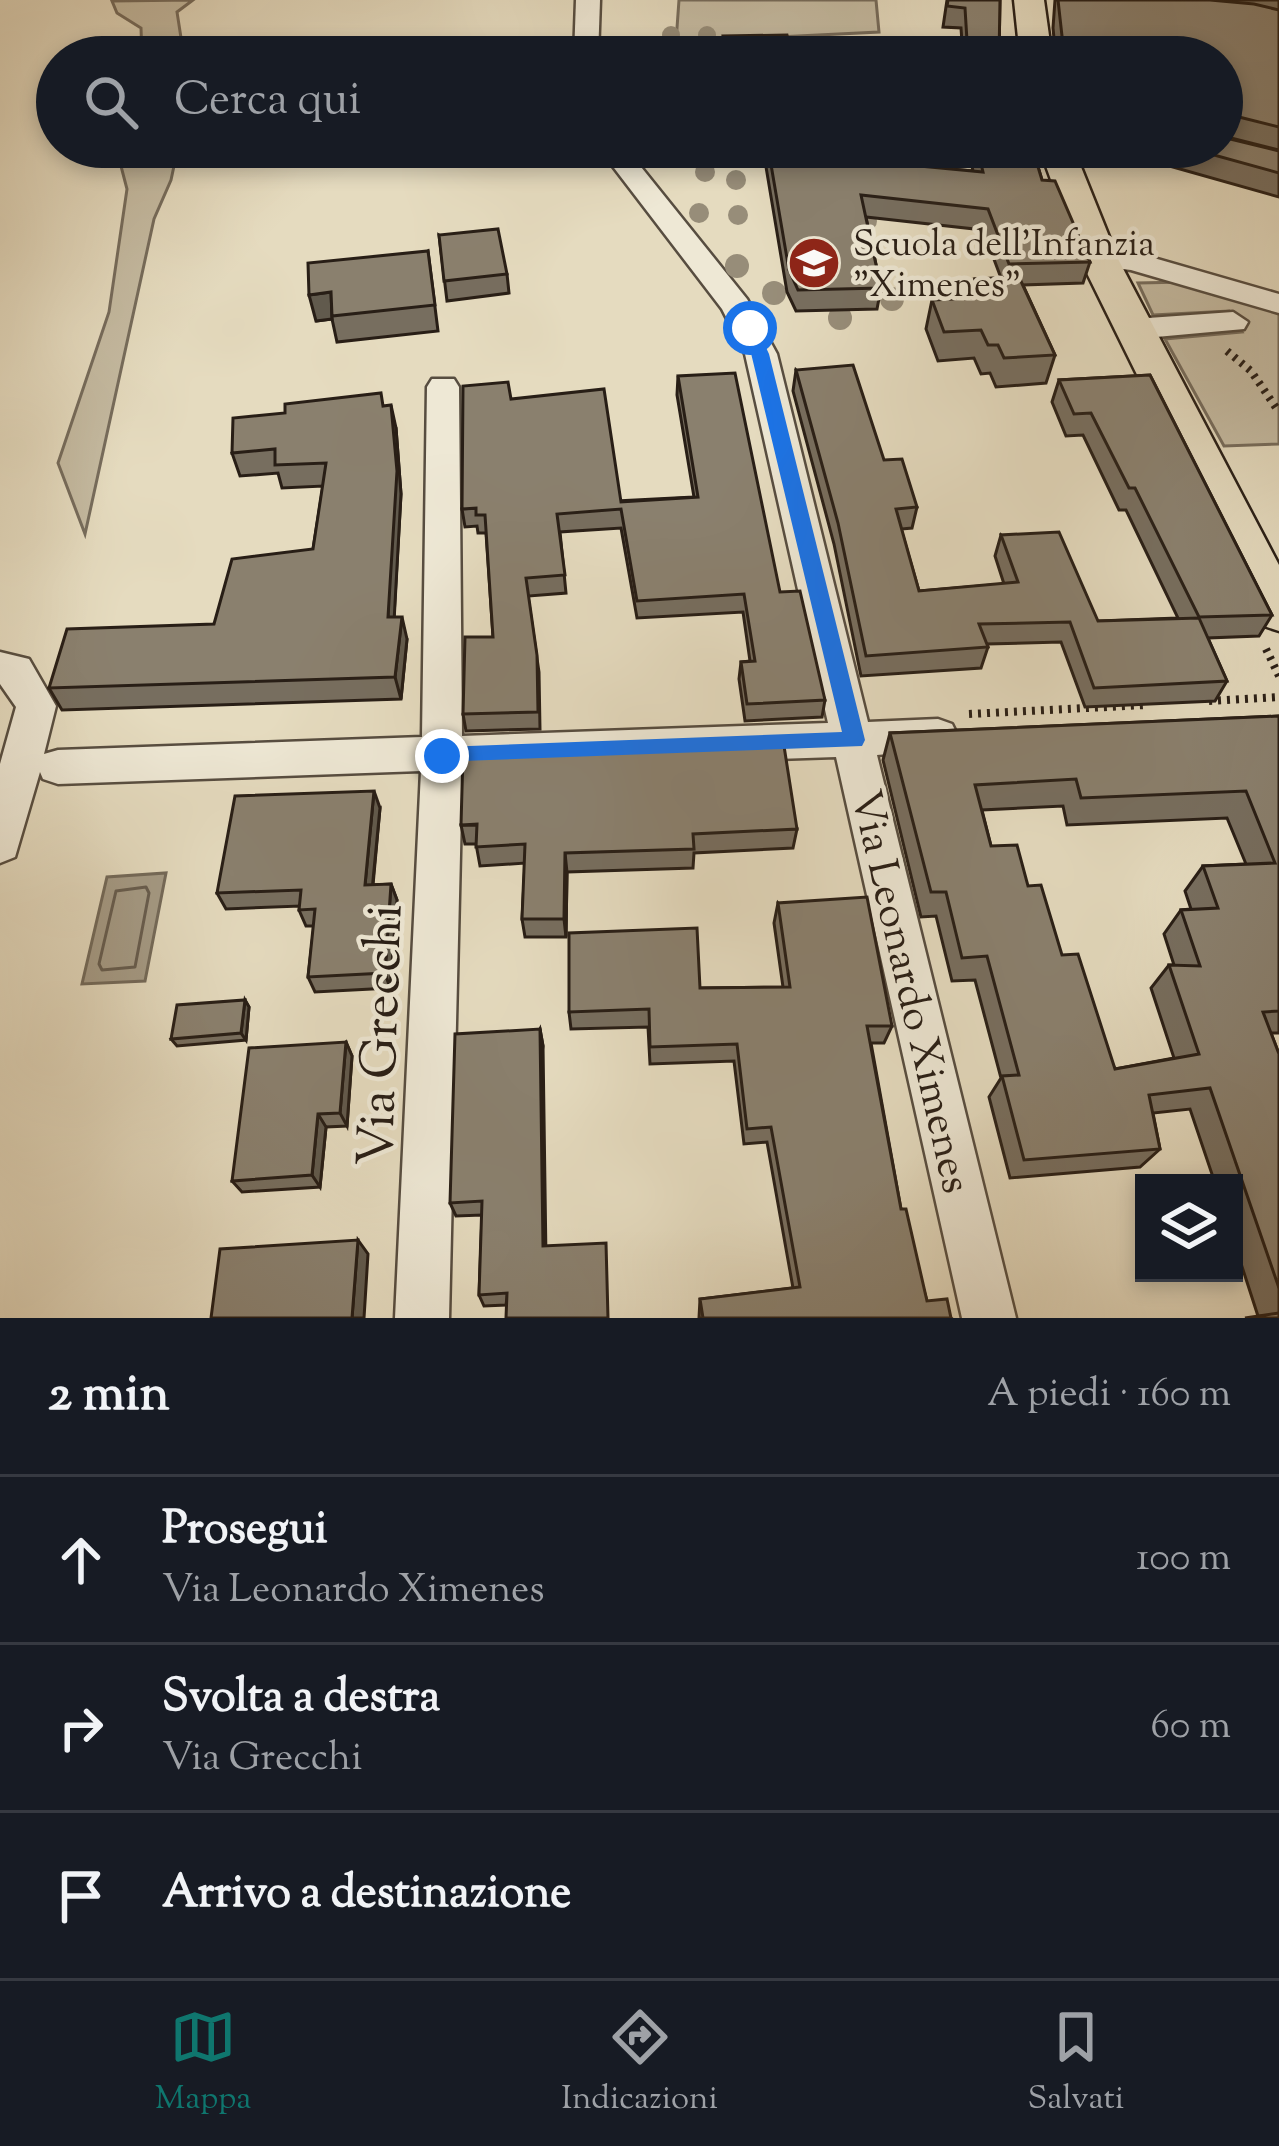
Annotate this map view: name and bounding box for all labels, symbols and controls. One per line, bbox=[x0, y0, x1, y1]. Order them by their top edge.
search box bbox=[36, 36, 1243, 168]
icon: search bbox=[78, 69, 144, 135]
text: Cerca qui bbox=[174, 70, 361, 135]
place label: Scuola dell'Infanzia "Ximenes" bbox=[853, 220, 1155, 313]
school or university icon: Scuola dell'Infanzia "Ximenes" bbox=[786, 235, 842, 291]
route start bbox=[723, 301, 777, 355]
route end bbox=[415, 729, 469, 783]
street label: Via Leonardo Ximenes bbox=[833, 785, 984, 1200]
street label: Via Grecchi bbox=[342, 903, 425, 1167]
map controls bbox=[1135, 1174, 1243, 1282]
button: layers bbox=[1135, 1174, 1243, 1282]
text: 2 min bbox=[48, 1360, 170, 1433]
text: A piedi · 160 m bbox=[987, 1368, 1231, 1424]
text: Prosegui bbox=[162, 1499, 328, 1564]
icon: ahead bbox=[48, 1527, 114, 1593]
text: 100 m bbox=[1136, 1532, 1231, 1588]
text: Via Leonardo Ximenes bbox=[162, 1564, 545, 1620]
text: Svolta a destra bbox=[162, 1667, 440, 1732]
icon: right bbox=[48, 1695, 114, 1761]
text: 60 m bbox=[1150, 1700, 1231, 1756]
text: Via Grecchi bbox=[162, 1732, 362, 1788]
icon: arrive bbox=[48, 1863, 114, 1929]
text: Arrivo a destinazione bbox=[162, 1863, 571, 1928]
tab: Mappa bbox=[155, 2004, 252, 2124]
tab: Indicazioni bbox=[561, 2004, 718, 2124]
tab: Salvati bbox=[1028, 2004, 1124, 2124]

